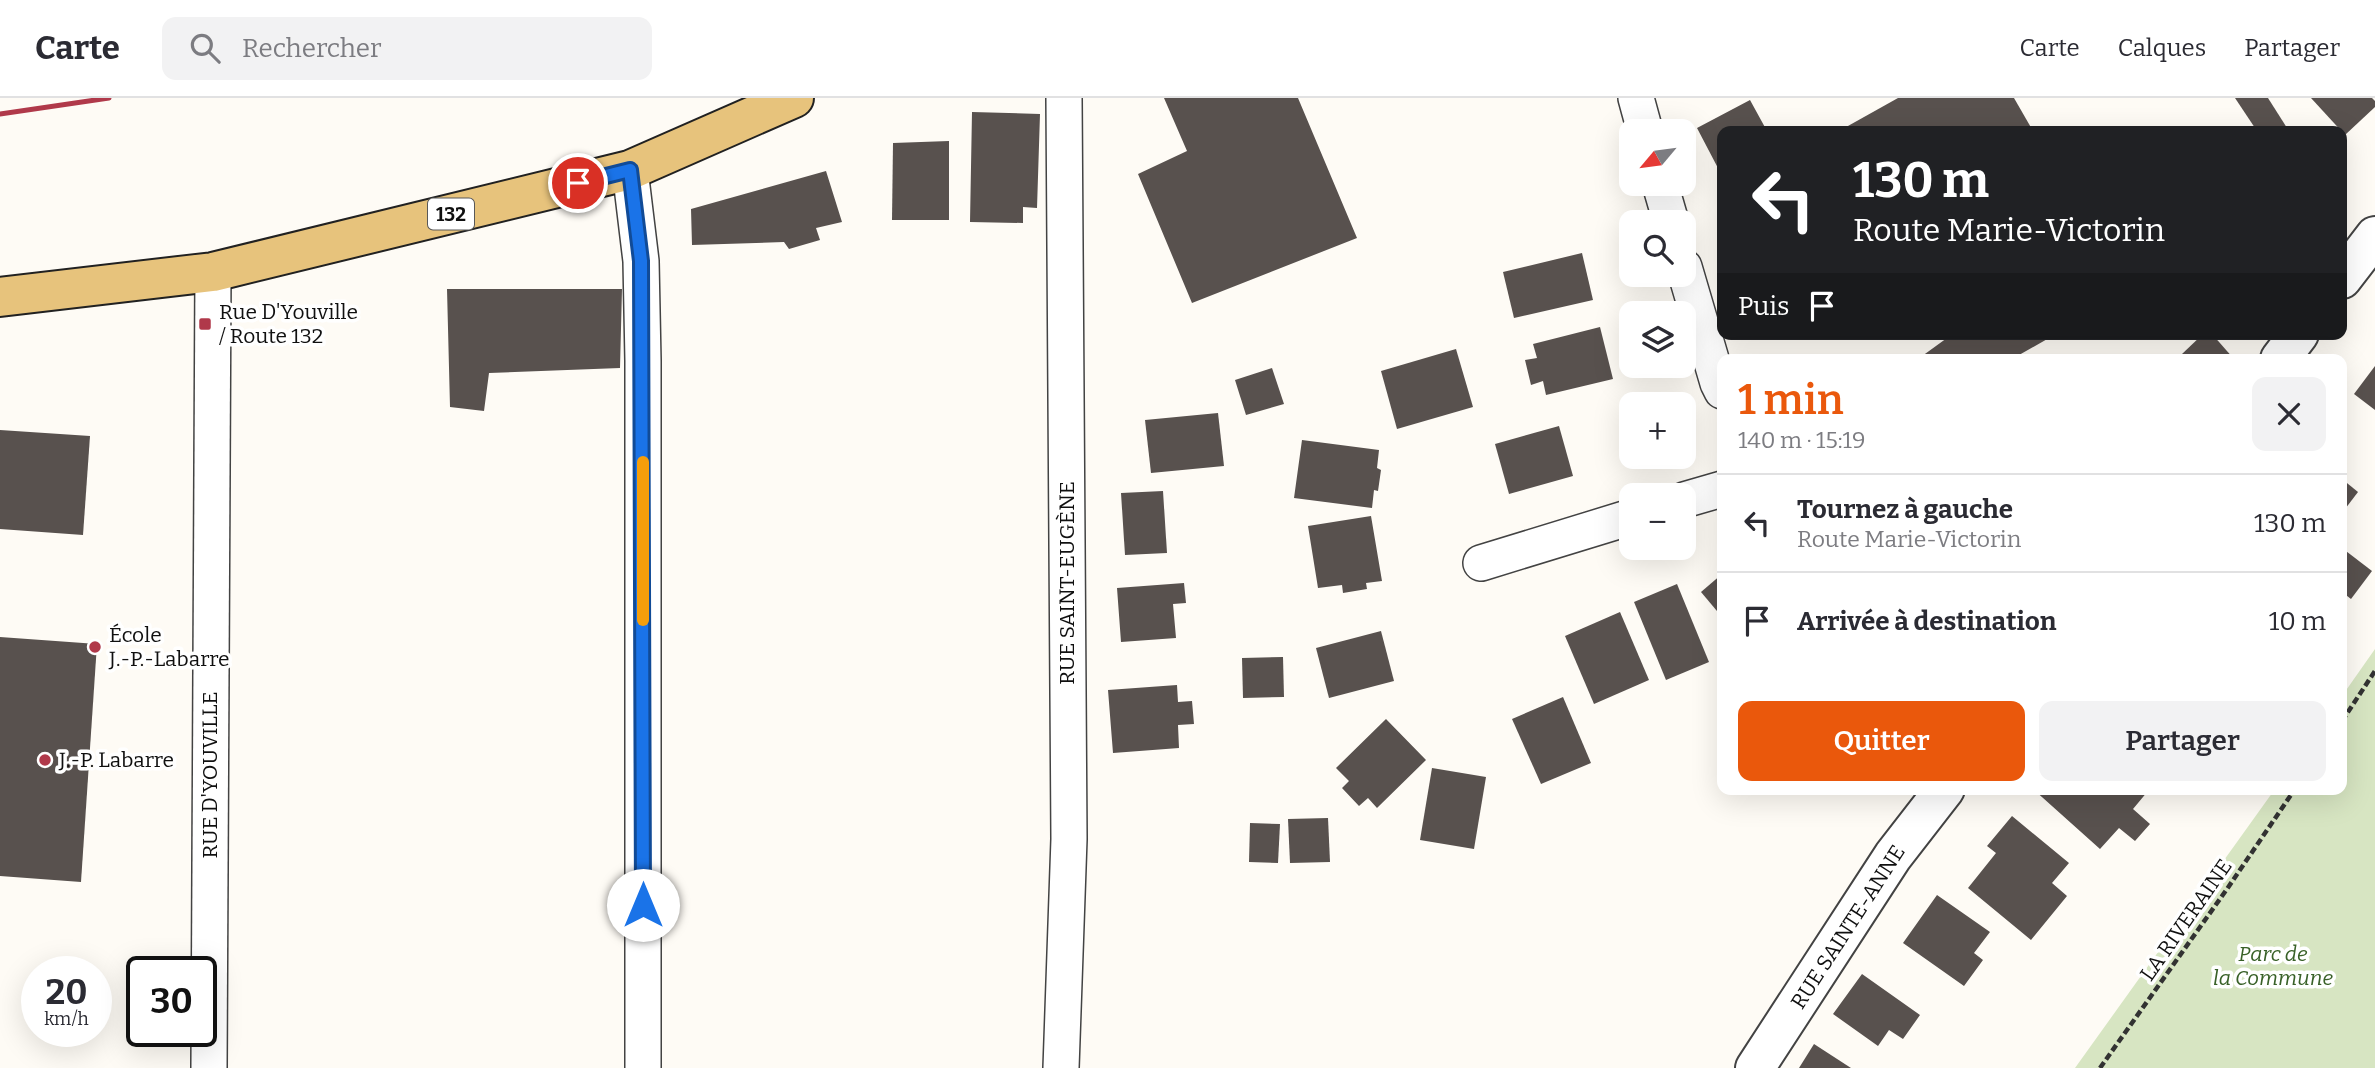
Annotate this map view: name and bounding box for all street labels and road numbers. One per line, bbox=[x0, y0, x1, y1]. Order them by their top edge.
road number: 132 bbox=[428, 198, 474, 230]
street label: RUE SAINT-EUGÈNE bbox=[1054, 481, 1080, 685]
street label: RUE D'YOUVILLE bbox=[197, 691, 223, 859]
street label: RUE SAINTE-ANNE bbox=[1785, 840, 1911, 1014]
street label: LA RIVERAINE bbox=[2134, 854, 2238, 986]

